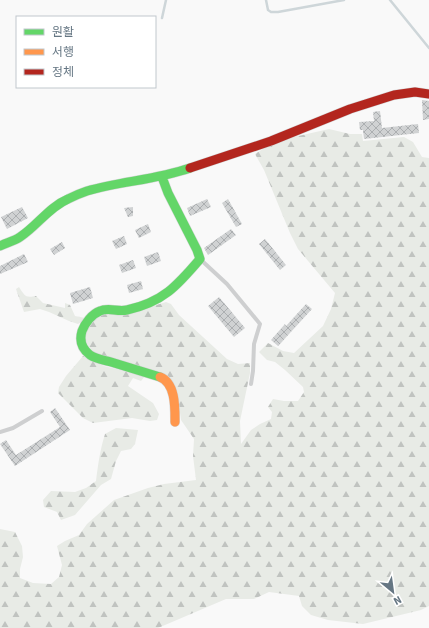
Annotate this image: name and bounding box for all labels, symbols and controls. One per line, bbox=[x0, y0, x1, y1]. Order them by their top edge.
legend bbox=[16, 16, 156, 88]
text: 원활 bbox=[52, 24, 74, 41]
text: 서행 bbox=[52, 44, 74, 61]
text: 정체 bbox=[52, 64, 74, 81]
north arrow bbox=[373, 572, 413, 612]
text: N bbox=[391, 592, 404, 609]

